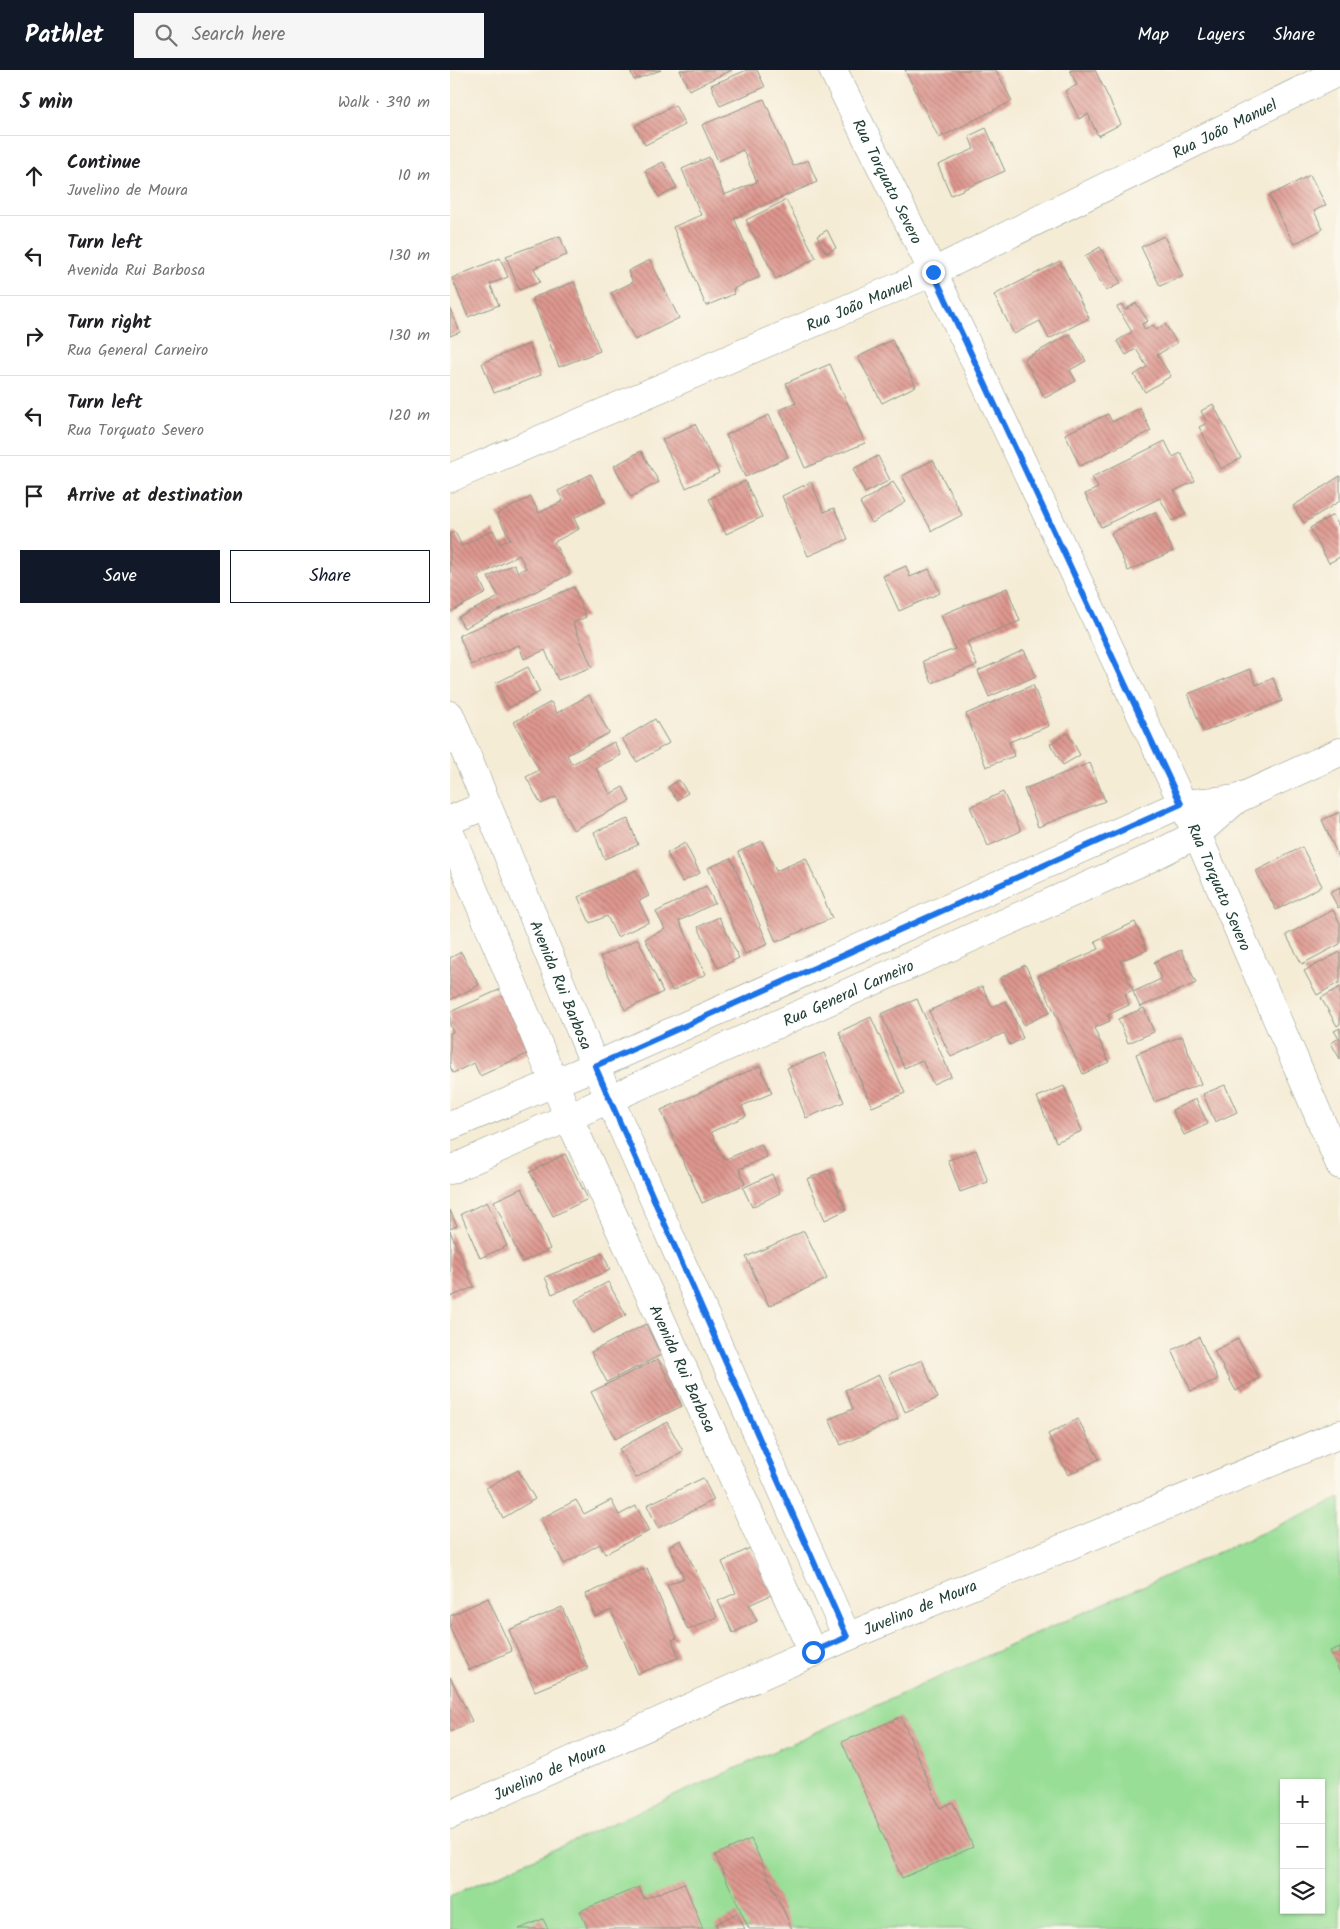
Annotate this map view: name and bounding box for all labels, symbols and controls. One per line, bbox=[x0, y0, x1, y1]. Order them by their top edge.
search box bbox=[134, 13, 484, 58]
text: Pathlet bbox=[25, 16, 104, 55]
text: Search here bbox=[192, 20, 285, 50]
icon: search bbox=[152, 21, 180, 49]
text: Map bbox=[1138, 21, 1169, 50]
text: Layers bbox=[1197, 21, 1245, 50]
text: Share bbox=[1273, 21, 1315, 50]
text: 5 min bbox=[20, 86, 73, 119]
text: Walk · 390 m bbox=[338, 90, 430, 115]
street label: Rua João Manuel bbox=[1168, 93, 1282, 166]
street label: Rua Torquato Severo bbox=[845, 115, 928, 249]
text: Continue bbox=[67, 148, 140, 178]
icon: ahead bbox=[20, 162, 48, 190]
text: 10 m bbox=[398, 163, 430, 188]
text: Juvelino de Moura bbox=[67, 178, 188, 203]
text: Turn left bbox=[67, 228, 142, 258]
icon: left bbox=[20, 242, 48, 270]
text: 130 m bbox=[389, 243, 430, 268]
text: Avenida Rui Barbosa bbox=[67, 258, 205, 283]
route end bbox=[922, 261, 945, 284]
street label: Rua João Manuel bbox=[802, 271, 918, 339]
text: Turn right bbox=[67, 308, 152, 338]
icon: right bbox=[20, 322, 48, 350]
text: 130 m bbox=[389, 323, 430, 348]
text: Rua General Carneiro bbox=[67, 338, 208, 363]
text: Turn left bbox=[67, 388, 142, 418]
icon: left bbox=[20, 402, 48, 430]
text: 120 m bbox=[389, 403, 430, 428]
text: Rua Torquato Severo bbox=[67, 418, 204, 443]
text: Arrive at destination bbox=[67, 481, 243, 511]
icon: arrive bbox=[20, 482, 48, 510]
button: Save bbox=[20, 550, 220, 603]
button: Share bbox=[230, 550, 430, 603]
street label: Rua Torquato Severo bbox=[1180, 820, 1257, 955]
street label: Avenida Rui Barbosa bbox=[522, 917, 598, 1054]
street label: Rua General Carneiro bbox=[779, 954, 918, 1034]
street label: Avenida Rui Barbosa bbox=[642, 1301, 722, 1437]
street label: Juvelino de Moura bbox=[860, 1574, 981, 1643]
route start bbox=[802, 1641, 825, 1664]
street label: Juvelino de Moura bbox=[490, 1736, 610, 1808]
map controls bbox=[1280, 1779, 1325, 1914]
button: + bbox=[1280, 1779, 1325, 1824]
button: − bbox=[1280, 1824, 1325, 1869]
button: layers bbox=[1280, 1869, 1325, 1914]

